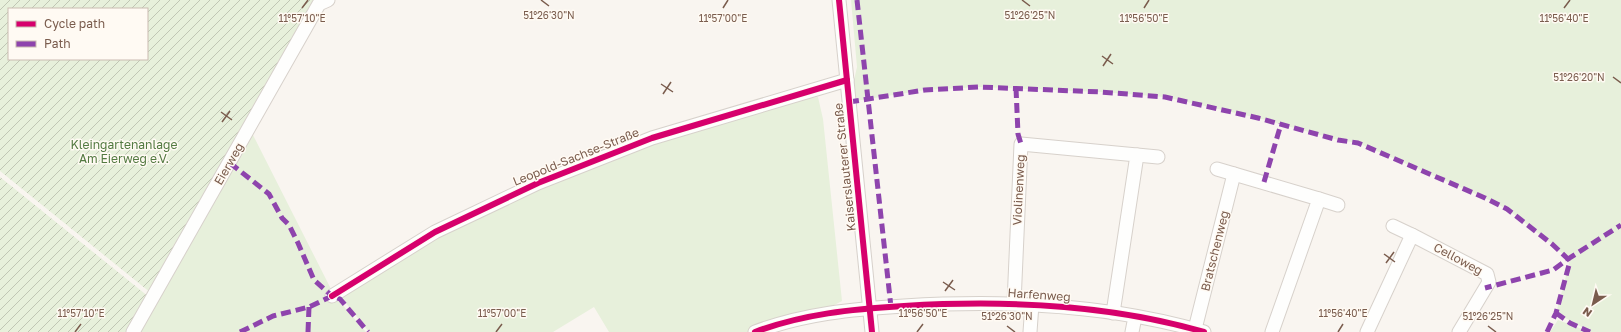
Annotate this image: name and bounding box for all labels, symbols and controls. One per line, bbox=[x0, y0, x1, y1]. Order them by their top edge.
legend bbox=[8, 8, 148, 60]
text: 51°26'30"N bbox=[523, 9, 575, 21]
text: 51°26'25"N bbox=[1005, 9, 1055, 21]
text: 11°57'10"E bbox=[278, 12, 326, 24]
text: 11°57'00"E bbox=[699, 12, 747, 24]
text: 11°56'50"E bbox=[1120, 12, 1168, 24]
text: 11°56'40"E bbox=[1539, 12, 1589, 24]
text: Cycle path bbox=[44, 16, 105, 31]
text: Path bbox=[44, 36, 71, 51]
text: 51°26'20"N bbox=[1553, 71, 1605, 83]
street label: Kaiserslauterer Straße bbox=[830, 102, 859, 232]
street label: Leopold-Sachse-Straße bbox=[510, 124, 641, 189]
park label: Kleingartenanlage Am Eierweg e.V. bbox=[71, 137, 177, 166]
street label: Eierweg bbox=[210, 140, 247, 188]
street label: Violinenweg bbox=[1009, 154, 1028, 226]
street label: Bratschenweg bbox=[1197, 209, 1232, 293]
street label: Celloweg bbox=[1431, 239, 1485, 278]
north arrow bbox=[1573, 284, 1613, 324]
street label: Harfenweg bbox=[1007, 285, 1071, 304]
text: N bbox=[1580, 305, 1594, 320]
text: 11°57'10"E bbox=[57, 307, 105, 319]
text: 11°57'00"E bbox=[478, 307, 526, 319]
text: 11°56'50"E bbox=[899, 307, 947, 319]
text: 11°56'40"E bbox=[1318, 307, 1368, 319]
text: 51°26'30"N bbox=[981, 310, 1033, 322]
text: 51°26'25"N bbox=[1463, 310, 1513, 322]

